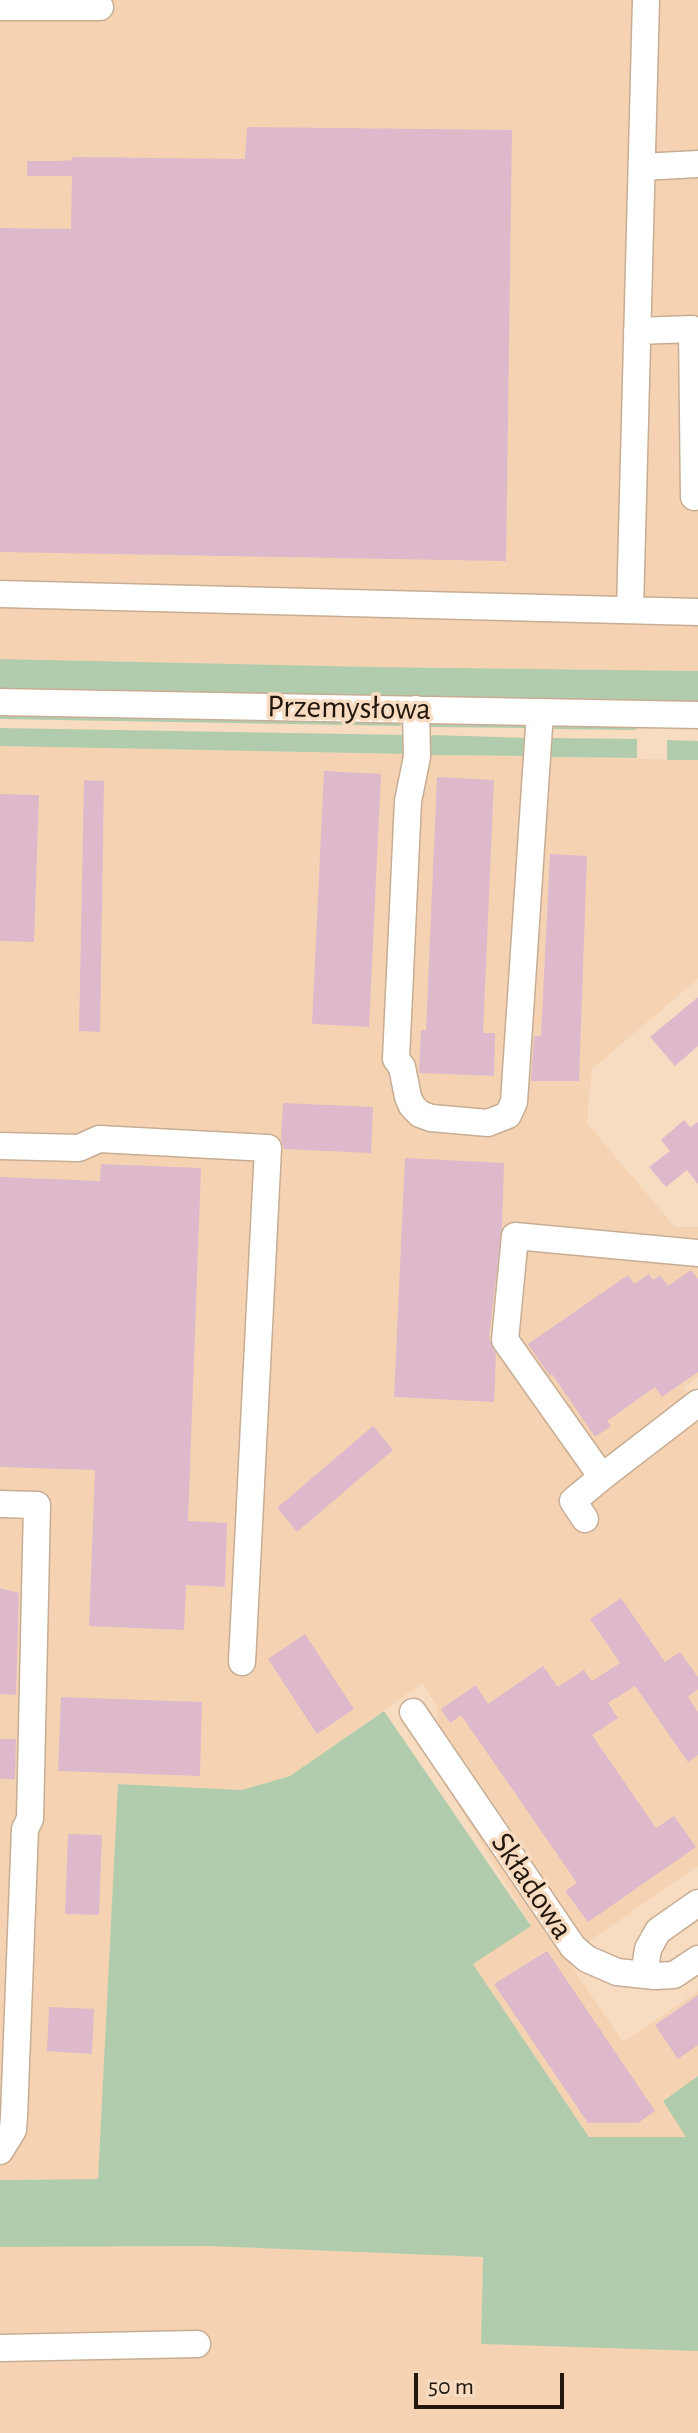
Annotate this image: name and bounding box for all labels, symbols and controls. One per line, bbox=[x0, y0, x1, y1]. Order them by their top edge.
street label: Przemysłowa bbox=[267, 687, 431, 729]
street label: Składowa bbox=[482, 1825, 582, 1947]
scale bar bbox=[418, 2357, 568, 2407]
text: 50 m bbox=[428, 2375, 474, 2399]

